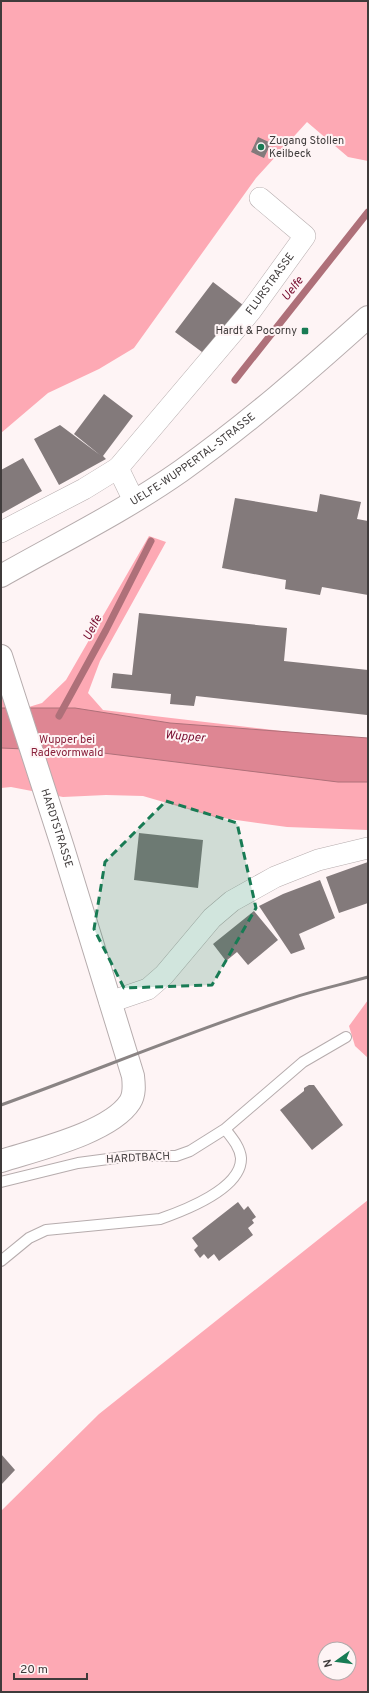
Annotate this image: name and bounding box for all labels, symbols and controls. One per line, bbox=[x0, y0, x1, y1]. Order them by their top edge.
place label: Zugang Stollen Keilbeck bbox=[269, 134, 344, 161]
marker: Zugang Stollen Keilbeck bbox=[256, 142, 266, 152]
street label: FLURSTRASSE bbox=[243, 250, 298, 318]
water label: Uelfe bbox=[278, 273, 308, 305]
place label: Hardt & Pocorny bbox=[216, 324, 297, 338]
marker: Hardt & Pocorny bbox=[300, 326, 310, 336]
street label: UELFE-WUPPERTAL-STRASSE bbox=[128, 410, 259, 509]
water label: Uelfe bbox=[80, 612, 107, 644]
water label: Wupper bbox=[164, 727, 207, 747]
park label: Wupper bei Radevormwald bbox=[31, 733, 103, 760]
street label: HARDTSTRASSE bbox=[37, 787, 76, 870]
street label: HARDTBACH bbox=[106, 1149, 170, 1167]
north arrow bbox=[317, 1641, 357, 1681]
scale bar bbox=[14, 1655, 87, 1681]
text: N bbox=[321, 1658, 336, 1669]
text: 20 m bbox=[20, 1662, 48, 1678]

